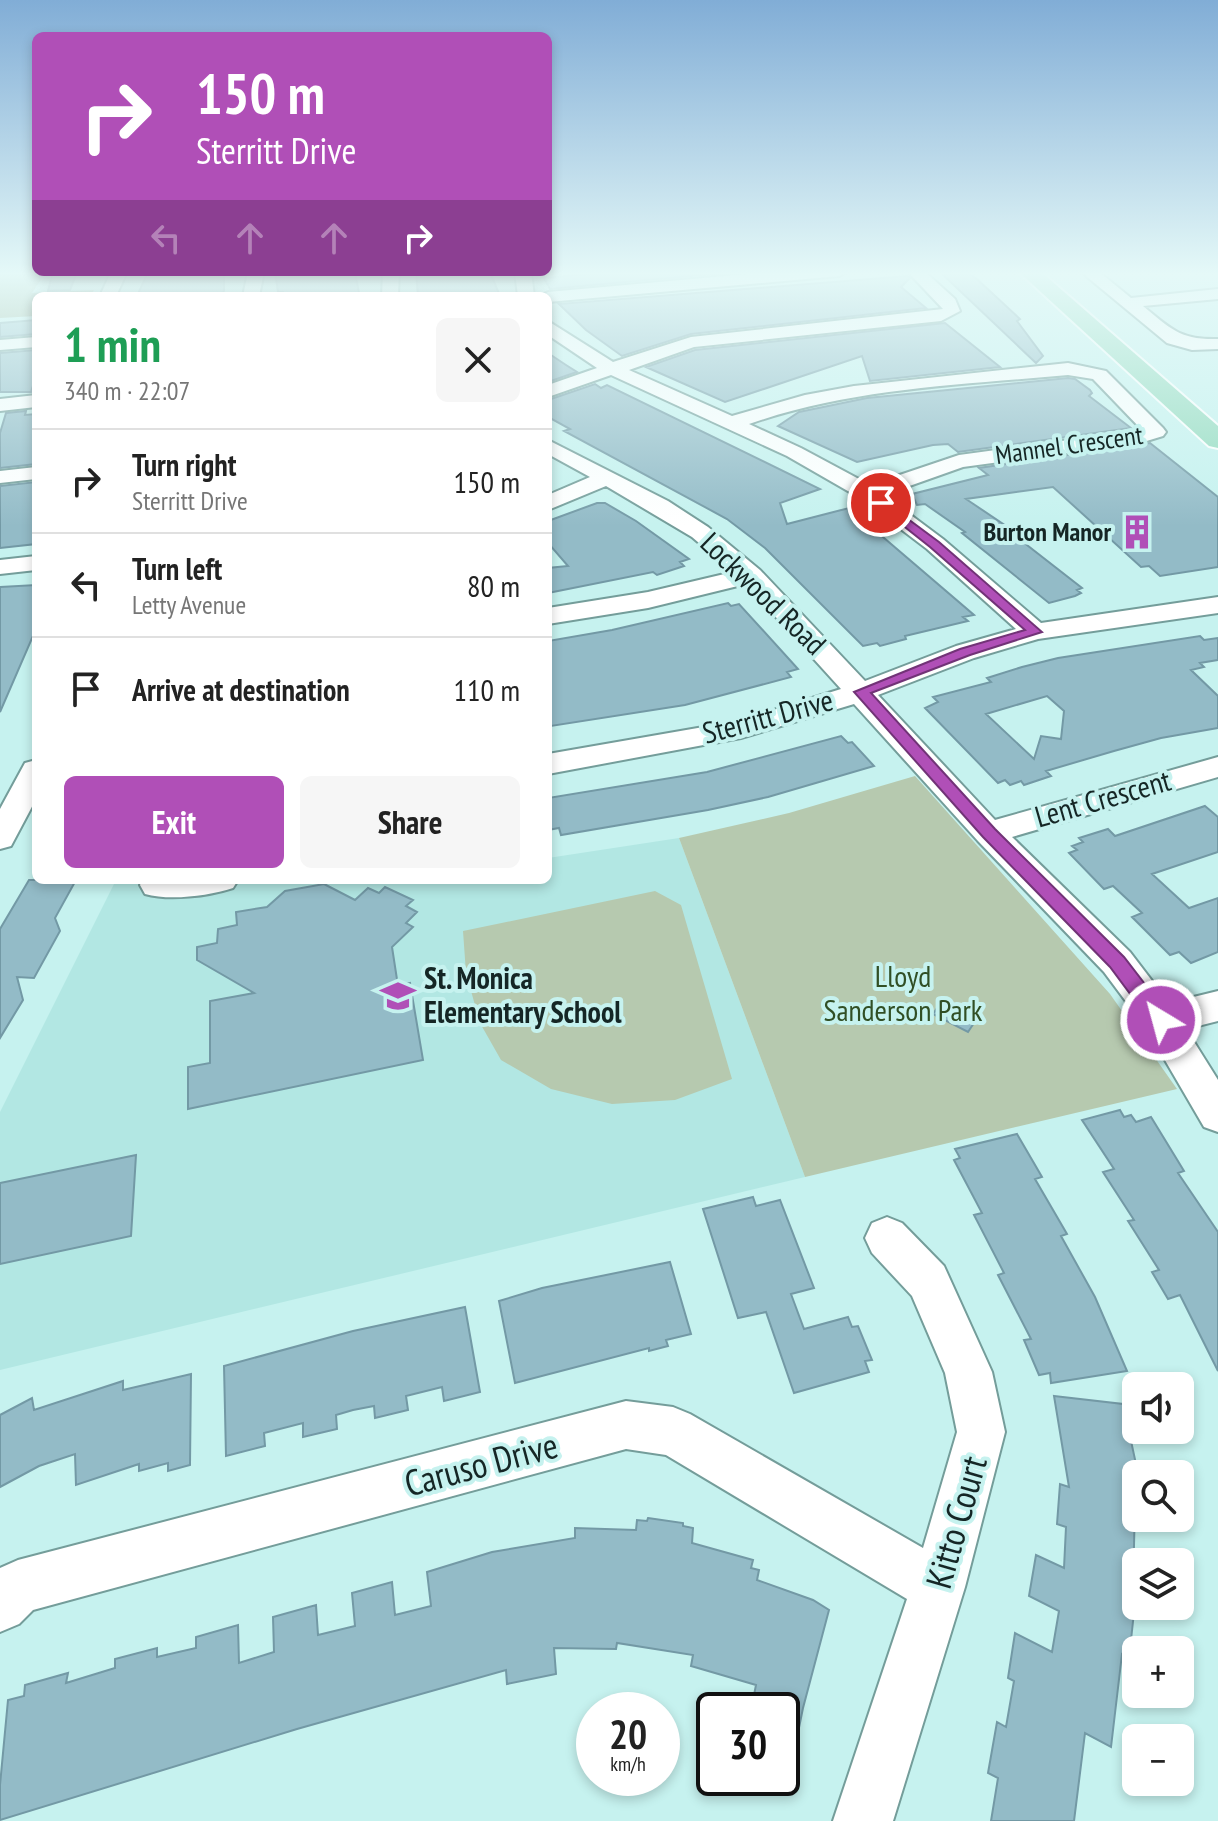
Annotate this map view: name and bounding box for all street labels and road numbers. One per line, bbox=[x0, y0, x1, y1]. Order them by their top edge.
street label: Mannel Crescent bbox=[993, 418, 1145, 471]
street label: Lockwood Road bbox=[693, 523, 835, 663]
street label: Sterritt Drive bbox=[698, 679, 837, 752]
street label: Lent Crescent bbox=[1030, 759, 1176, 836]
street label: Caruso Drive bbox=[399, 1421, 563, 1506]
street label: Kitto Court bbox=[914, 1450, 997, 1593]

